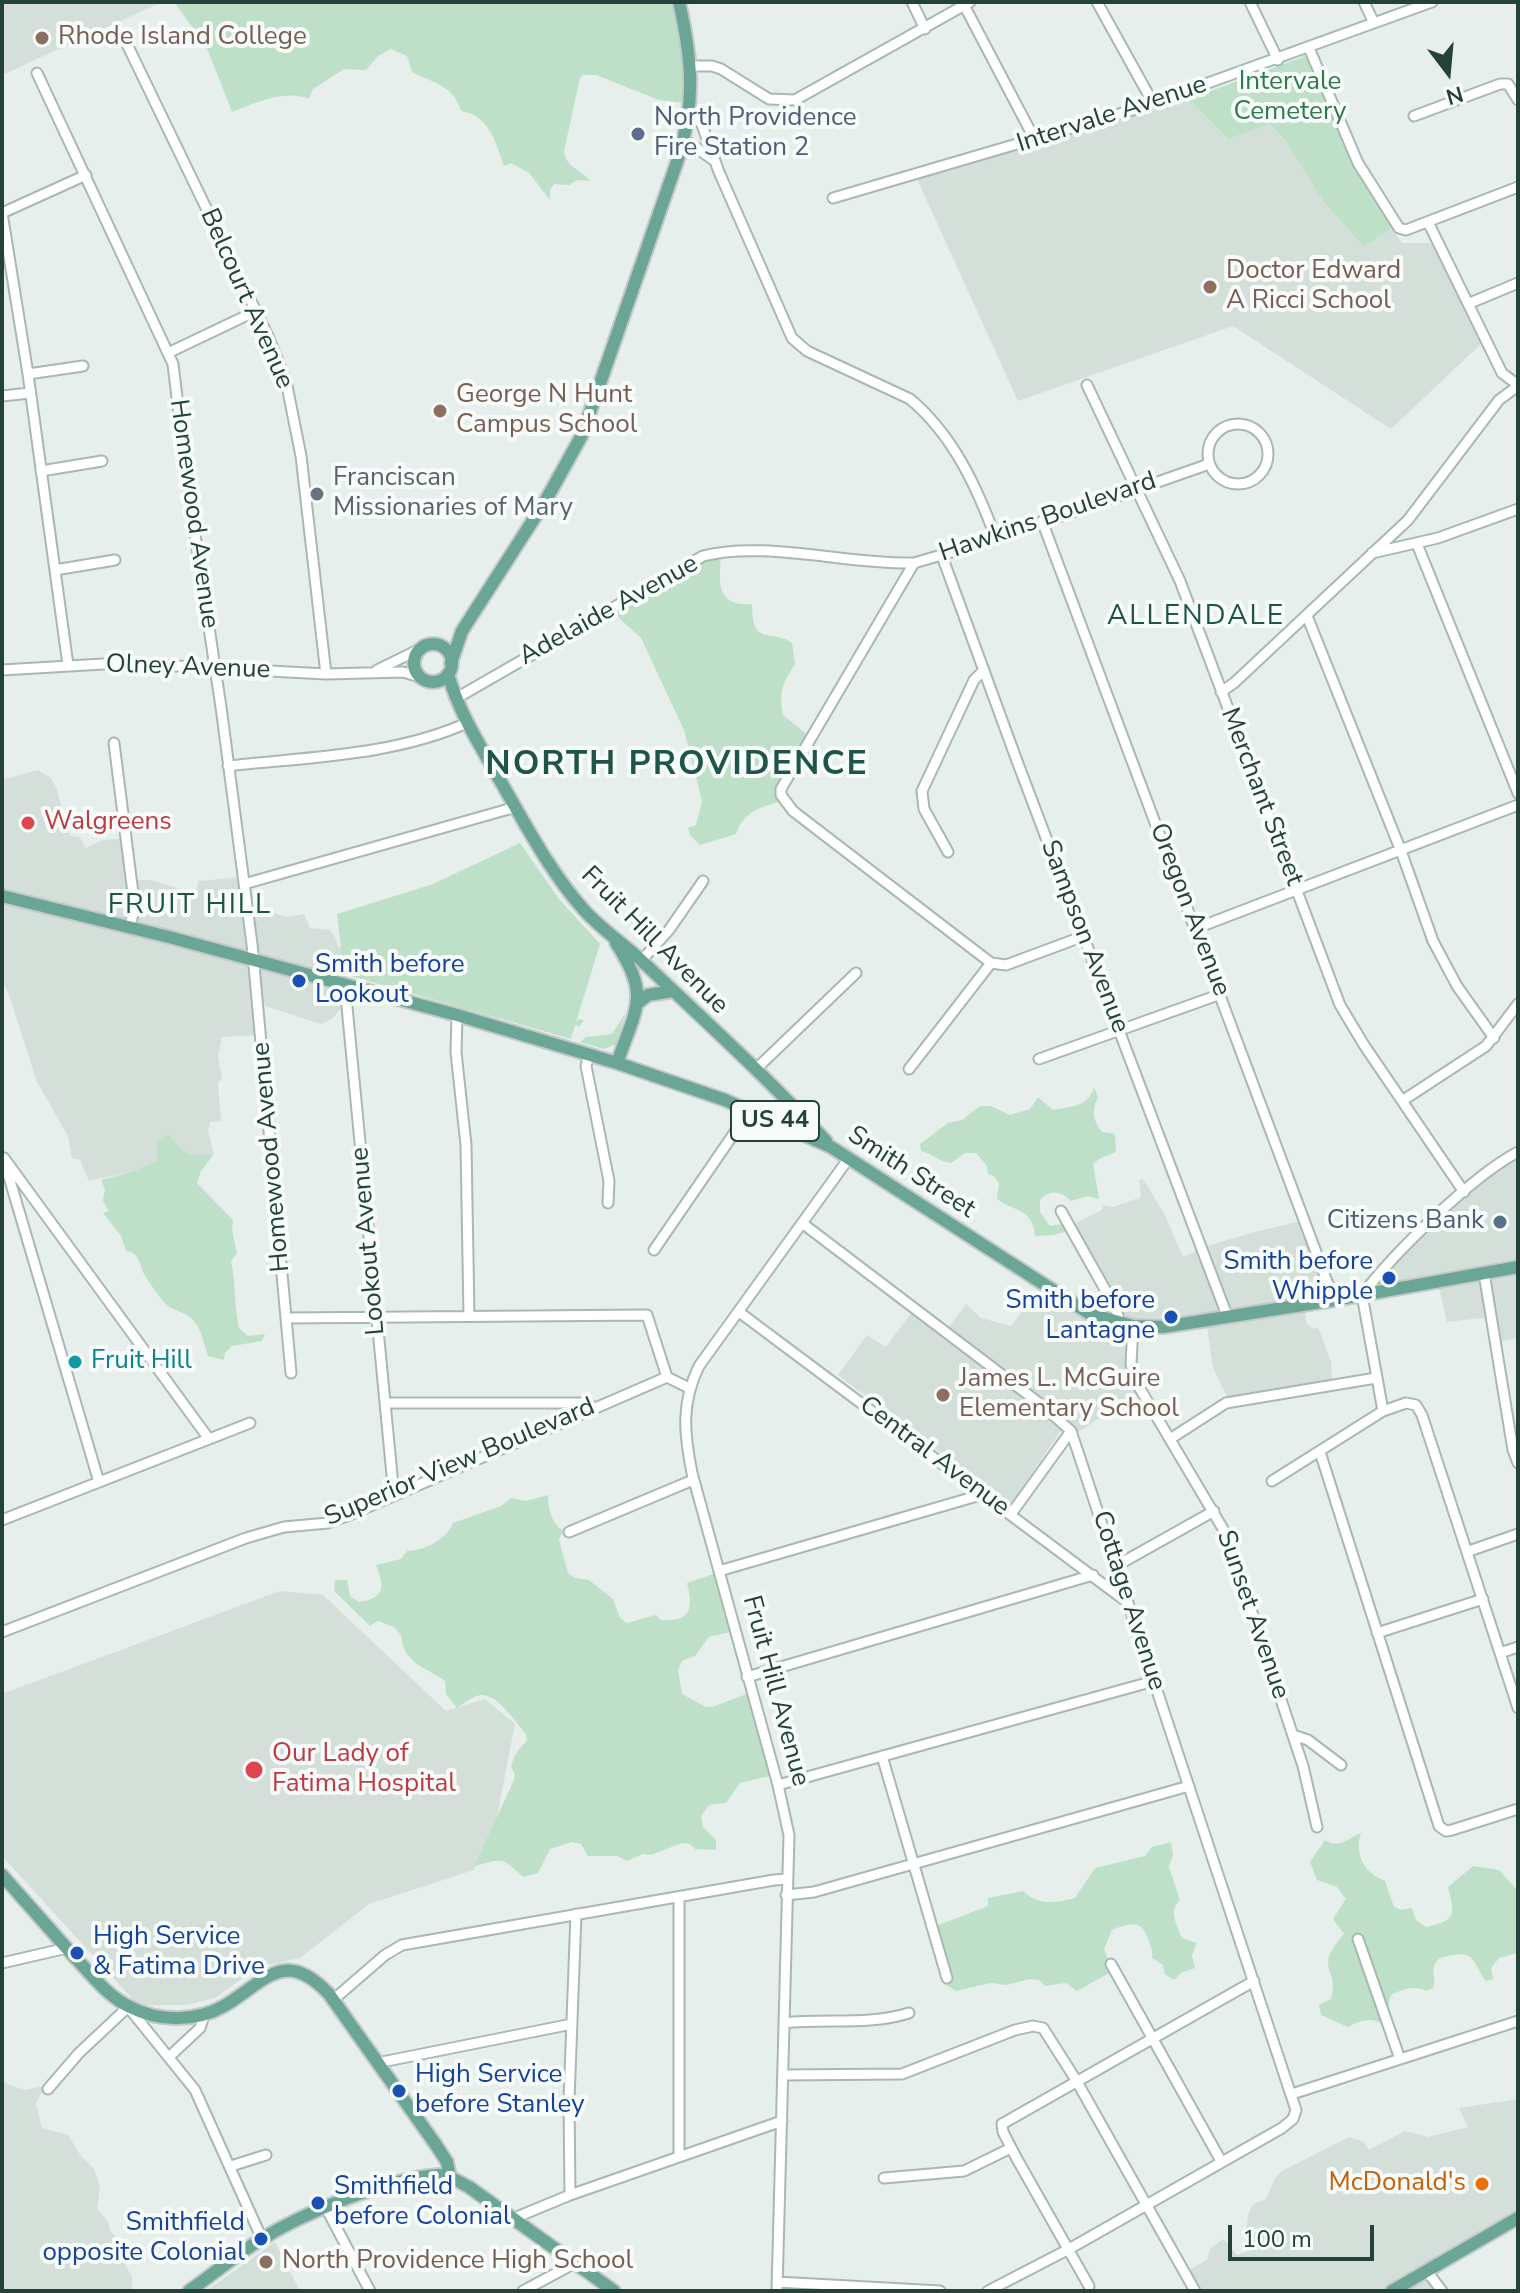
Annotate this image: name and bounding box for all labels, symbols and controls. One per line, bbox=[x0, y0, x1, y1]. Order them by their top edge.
place label: Rhode Island College bbox=[58, 22, 307, 54]
marker: Rhode Island College bbox=[33, 29, 51, 47]
north arrow bbox=[1408, 32, 1488, 112]
park label: Intervale Cemetery bbox=[1234, 67, 1346, 128]
street label: Intervale Avenue bbox=[1013, 70, 1211, 160]
text: N bbox=[1443, 78, 1467, 112]
place label: North Providence Fire Station 2 bbox=[654, 103, 857, 164]
marker: North Providence Fire Station 2 bbox=[629, 125, 647, 143]
street label: Belcourt Avenue bbox=[192, 204, 300, 394]
place label: Doctor Edward A Ricci School bbox=[1226, 256, 1401, 318]
marker: Doctor Edward A Ricci School bbox=[1201, 278, 1219, 296]
place label: George N Hunt Campus School bbox=[456, 380, 637, 442]
street label: Homewood Avenue bbox=[161, 397, 225, 631]
marker: George N Hunt Campus School bbox=[431, 402, 449, 420]
place label: Franciscan Missionaries of Mary bbox=[333, 463, 573, 524]
street label: Hawkins Boulevard bbox=[935, 466, 1161, 570]
marker: Franciscan Missionaries of Mary bbox=[308, 485, 326, 503]
street label: Adelaide Avenue bbox=[514, 549, 704, 673]
district label: ALLENDALE bbox=[1107, 600, 1285, 634]
street label: Olney Avenue bbox=[105, 650, 271, 686]
street label: Merchant Street bbox=[1213, 704, 1309, 890]
district label: NORTH PROVIDENCE bbox=[485, 746, 869, 786]
place label: Walgreens bbox=[44, 807, 172, 839]
marker: Walgreens bbox=[19, 814, 37, 832]
street label: Oregon Avenue bbox=[1142, 819, 1236, 1001]
street label: Sampson Avenue bbox=[1033, 836, 1135, 1038]
street label: Fruit Hill Avenue bbox=[574, 861, 734, 1021]
district label: FRUIT HILL bbox=[108, 889, 272, 923]
place label: Smith before Lookout bbox=[315, 950, 465, 1012]
marker: Smith before Lookout bbox=[290, 972, 308, 990]
street label: Homewood Avenue bbox=[246, 1041, 298, 1273]
road number: US 44 bbox=[731, 1101, 819, 1141]
street label: Smith Street bbox=[841, 1120, 981, 1226]
street label: Lookout Avenue bbox=[345, 1146, 393, 1336]
place label: Citizens Bank bbox=[1327, 1206, 1484, 1238]
marker: Citizens Bank bbox=[1491, 1213, 1509, 1231]
place label: Smith before Whipple bbox=[1223, 1247, 1373, 1308]
marker: Smith before Whipple bbox=[1380, 1269, 1398, 1287]
place label: Smith before Lantagne bbox=[1005, 1286, 1155, 1348]
marker: Smith before Lantagne bbox=[1162, 1308, 1180, 1326]
place label: Fruit Hill bbox=[91, 1346, 192, 1378]
marker: Fruit Hill bbox=[66, 1353, 84, 1371]
place label: James L. McGuire Elementary School bbox=[959, 1364, 1179, 1426]
marker: James L. McGuire Elementary School bbox=[934, 1386, 952, 1404]
street label: Central Avenue bbox=[853, 1390, 1015, 1524]
street label: Superior View Boulevard bbox=[320, 1392, 600, 1534]
street label: Cottage Avenue bbox=[1084, 1507, 1172, 1695]
street label: Sunset Avenue bbox=[1209, 1527, 1295, 1703]
street label: Fruit Hill Avenue bbox=[735, 1592, 815, 1790]
place label: Our Lady of Fatima Hospital bbox=[272, 1739, 456, 1800]
marker: Our Lady of Fatima Hospital bbox=[243, 1759, 265, 1781]
place label: High Service & Fatima Drive bbox=[93, 1922, 265, 1984]
marker: High Service & Fatima Drive bbox=[68, 1944, 86, 1962]
place label: High Service before Stanley bbox=[415, 2060, 585, 2122]
marker: High Service before Stanley bbox=[390, 2082, 408, 2100]
place label: McDonald's bbox=[1328, 2168, 1466, 2200]
place label: Smithfield before Colonial bbox=[334, 2172, 511, 2234]
marker: McDonald's bbox=[1473, 2175, 1491, 2193]
marker: Smithfield before Colonial bbox=[309, 2194, 327, 2212]
place label: Smithfield opposite Colonial bbox=[42, 2208, 245, 2270]
scale bar bbox=[1232, 2209, 1378, 2259]
text: 100 m bbox=[1242, 2223, 1312, 2255]
marker: Smithfield opposite Colonial bbox=[252, 2230, 270, 2248]
place label: North Providence High School bbox=[282, 2246, 633, 2278]
marker: North Providence High School bbox=[257, 2253, 275, 2271]

